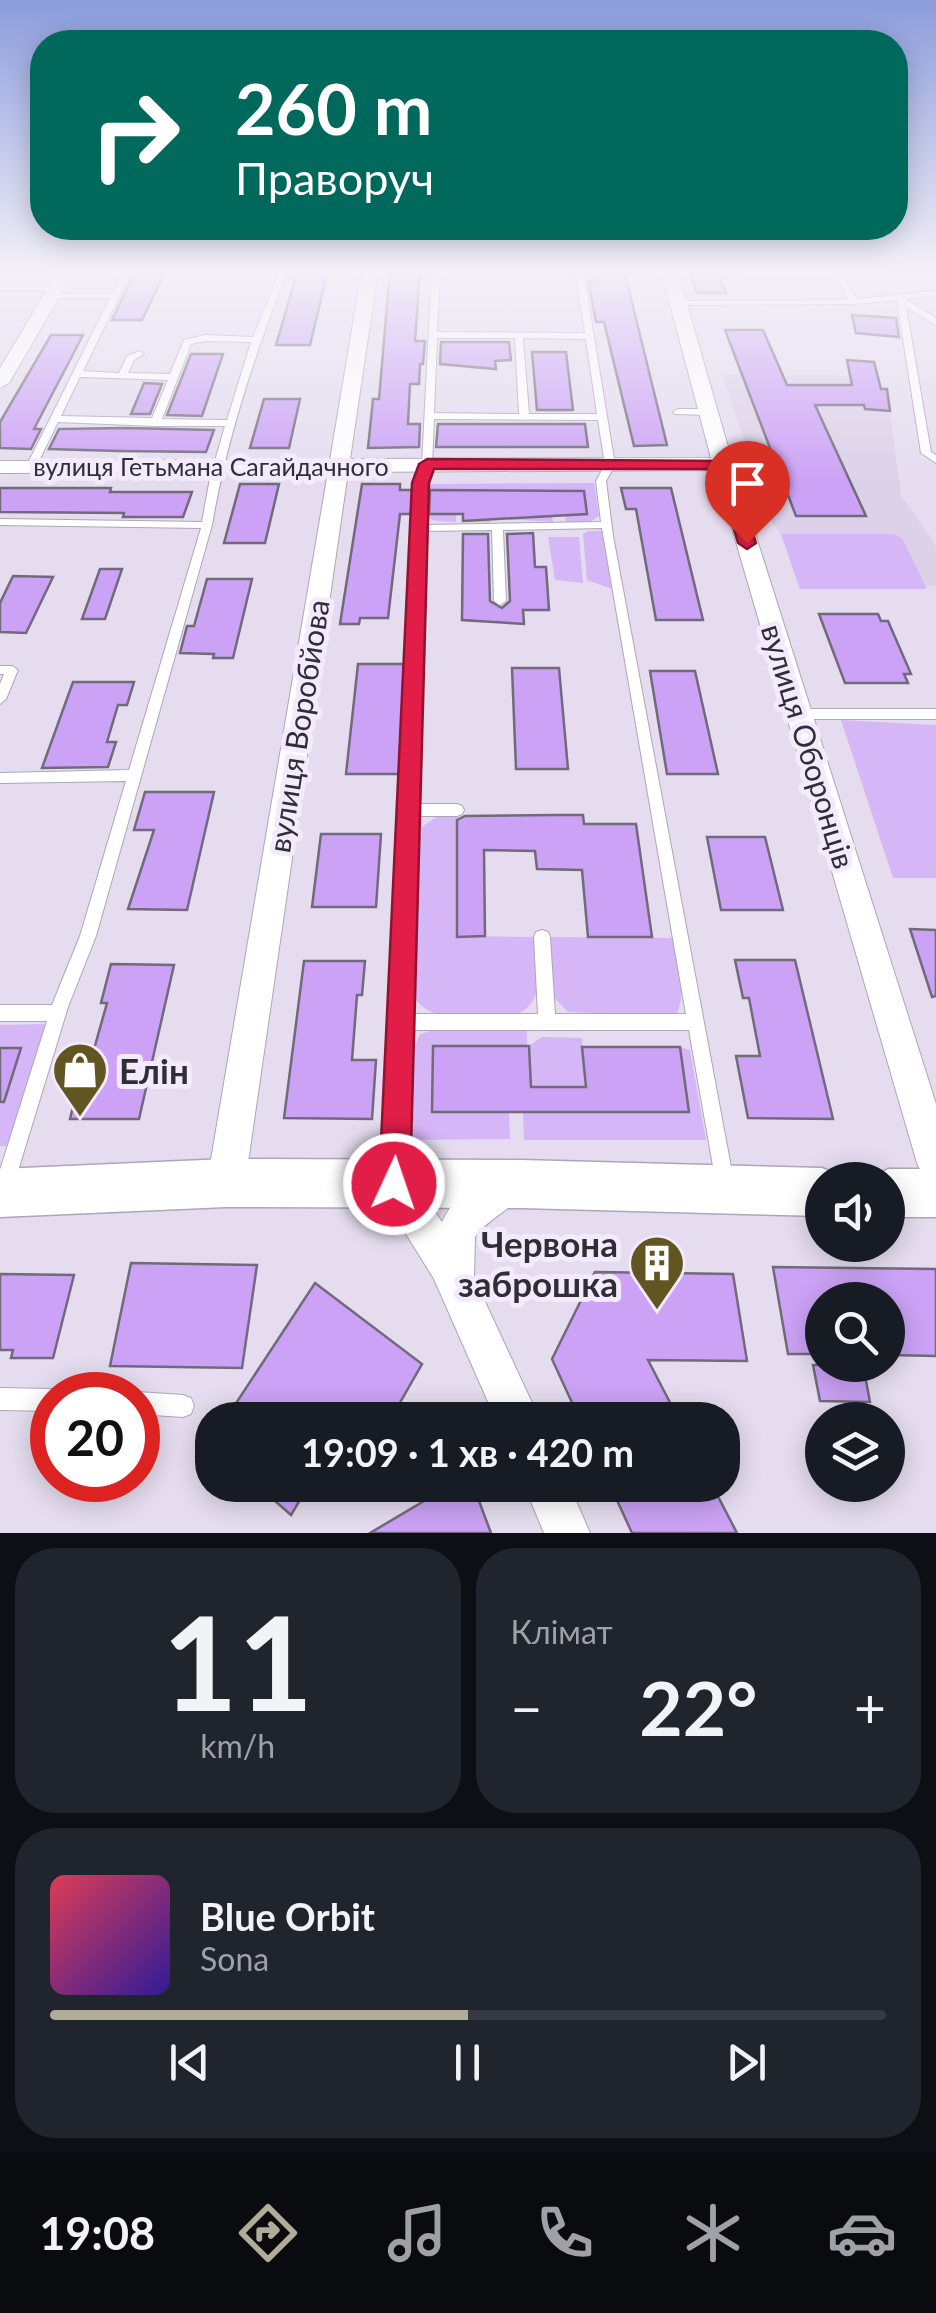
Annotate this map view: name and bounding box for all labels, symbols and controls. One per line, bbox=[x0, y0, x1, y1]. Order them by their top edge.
text: 260 m bbox=[235, 66, 432, 150]
icon: right bbox=[70, 70, 200, 200]
text: Праворуч bbox=[235, 151, 434, 205]
pin bbox=[705, 441, 790, 544]
street label: вулиця Гетьмана Сагайдачного bbox=[33, 451, 389, 481]
icon: arrive bbox=[720, 456, 775, 511]
street label: вулиця Воробйова bbox=[260, 597, 336, 855]
street label: вулиця Оборонців bbox=[755, 620, 863, 872]
shop icon: Елін bbox=[50, 1040, 110, 1119]
place label: Елін bbox=[119, 1049, 189, 1091]
position arrow bbox=[342, 1132, 446, 1236]
map controls bbox=[805, 1162, 905, 1502]
button: sound bbox=[805, 1162, 905, 1262]
place label: Червона заброшка bbox=[458, 1222, 618, 1304]
building icon: Червона заброшка bbox=[627, 1233, 687, 1312]
button: search bbox=[805, 1282, 905, 1382]
speed limit sign: 20 bbox=[30, 1372, 160, 1502]
button: layers bbox=[805, 1402, 905, 1502]
text: 19:09 · 1 хв · 420 m bbox=[301, 1429, 634, 1475]
text: 11 bbox=[162, 1583, 313, 1739]
text: Клімат bbox=[511, 1612, 613, 1651]
text: 22° bbox=[639, 1662, 757, 1752]
text: − bbox=[511, 1674, 542, 1740]
text: + bbox=[854, 1674, 886, 1740]
text: km/h bbox=[200, 1726, 275, 1765]
text: Blue Orbit bbox=[200, 1893, 375, 1939]
text: Sona bbox=[200, 1939, 269, 1978]
icon: previous bbox=[162, 2035, 217, 2090]
icon: pause bbox=[440, 2035, 495, 2090]
icon: next bbox=[719, 2035, 774, 2090]
icon: directions bbox=[233, 2198, 303, 2268]
icon: music bbox=[382, 2198, 452, 2268]
icon: phone bbox=[530, 2198, 600, 2268]
icon: climate bbox=[678, 2198, 748, 2268]
icon: car bbox=[827, 2198, 897, 2268]
text: 19:08 bbox=[39, 2206, 155, 2260]

